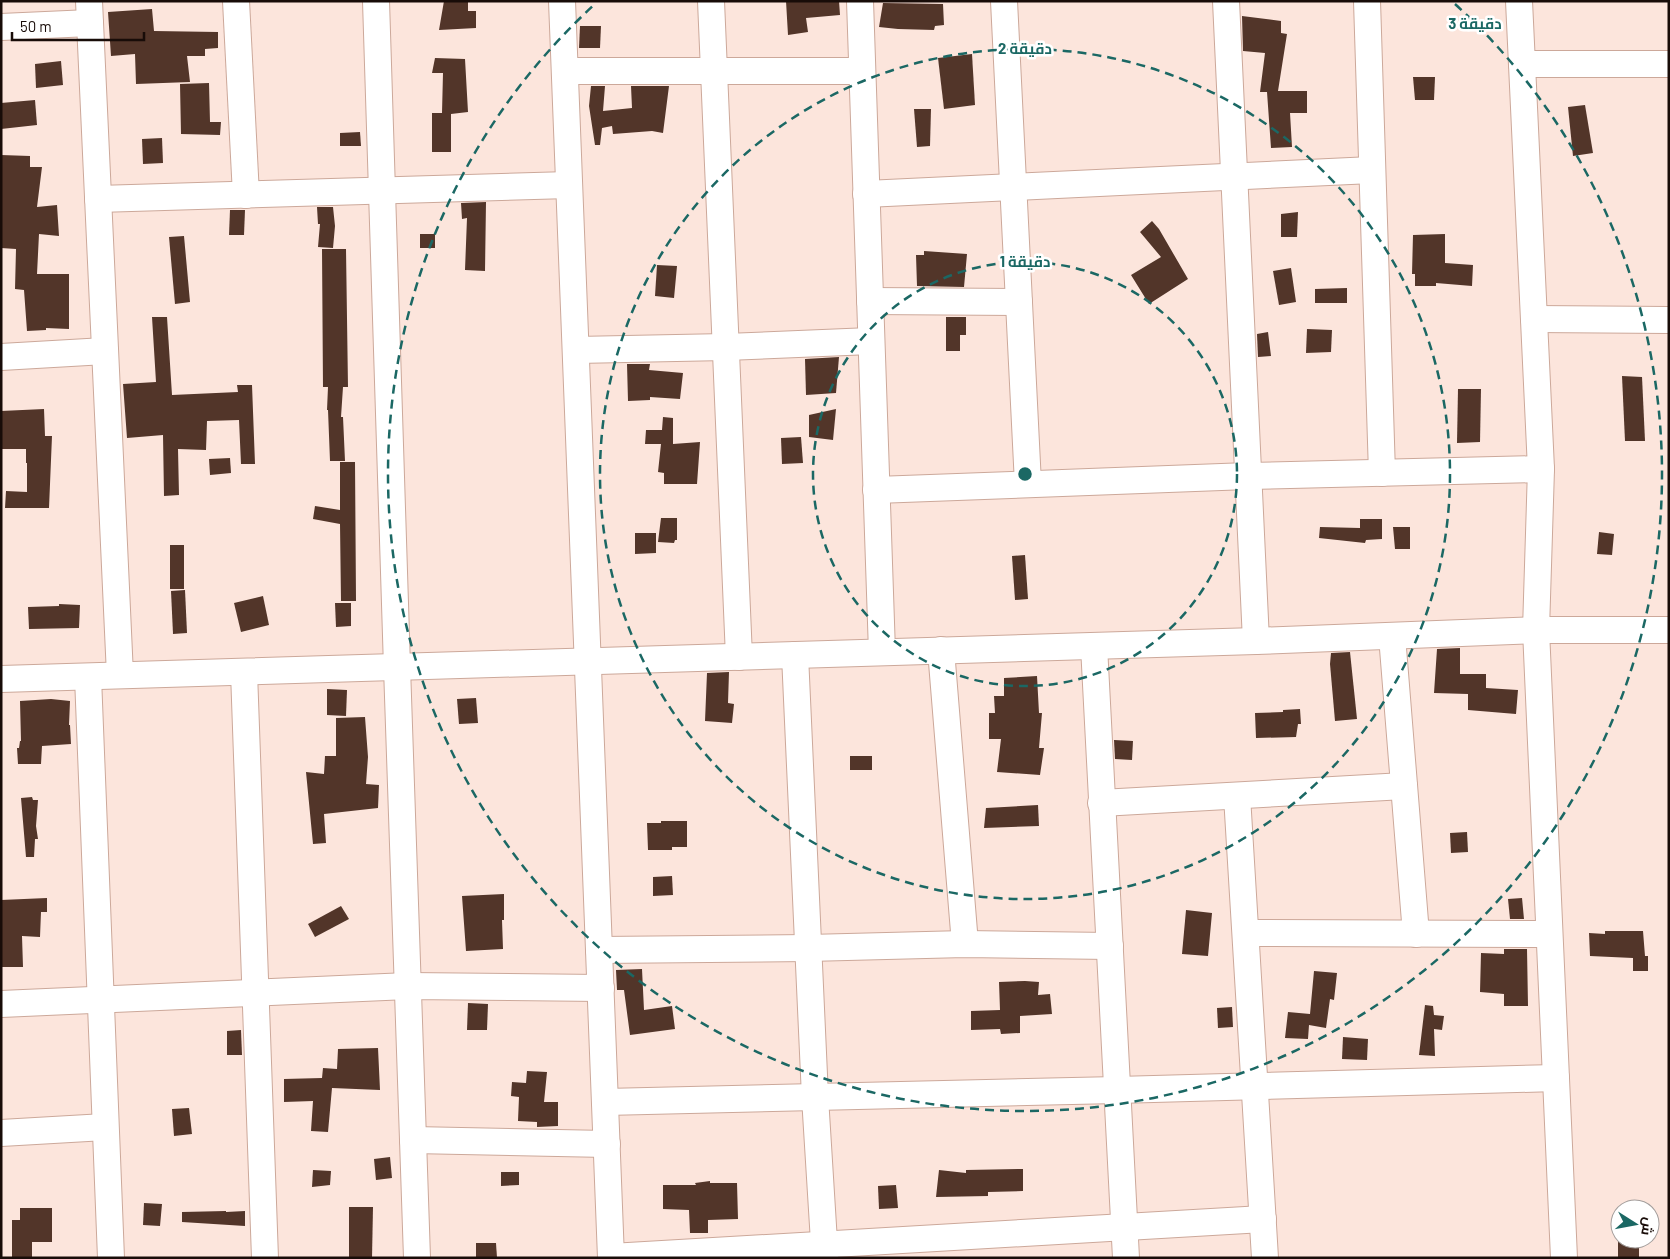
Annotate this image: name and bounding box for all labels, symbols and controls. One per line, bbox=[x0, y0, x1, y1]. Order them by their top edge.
scale bar bbox=[12, 10, 145, 42]
text: 3 دقيقة bbox=[1448, 14, 1502, 32]
text: 50 m bbox=[20, 17, 52, 35]
text: 2 دقيقة bbox=[998, 39, 1052, 57]
text: 1 دقيقة bbox=[1000, 252, 1050, 270]
centre of rings bbox=[1016, 465, 1034, 483]
north arrow bbox=[1610, 1199, 1660, 1249]
text: ش bbox=[1637, 1216, 1658, 1237]

